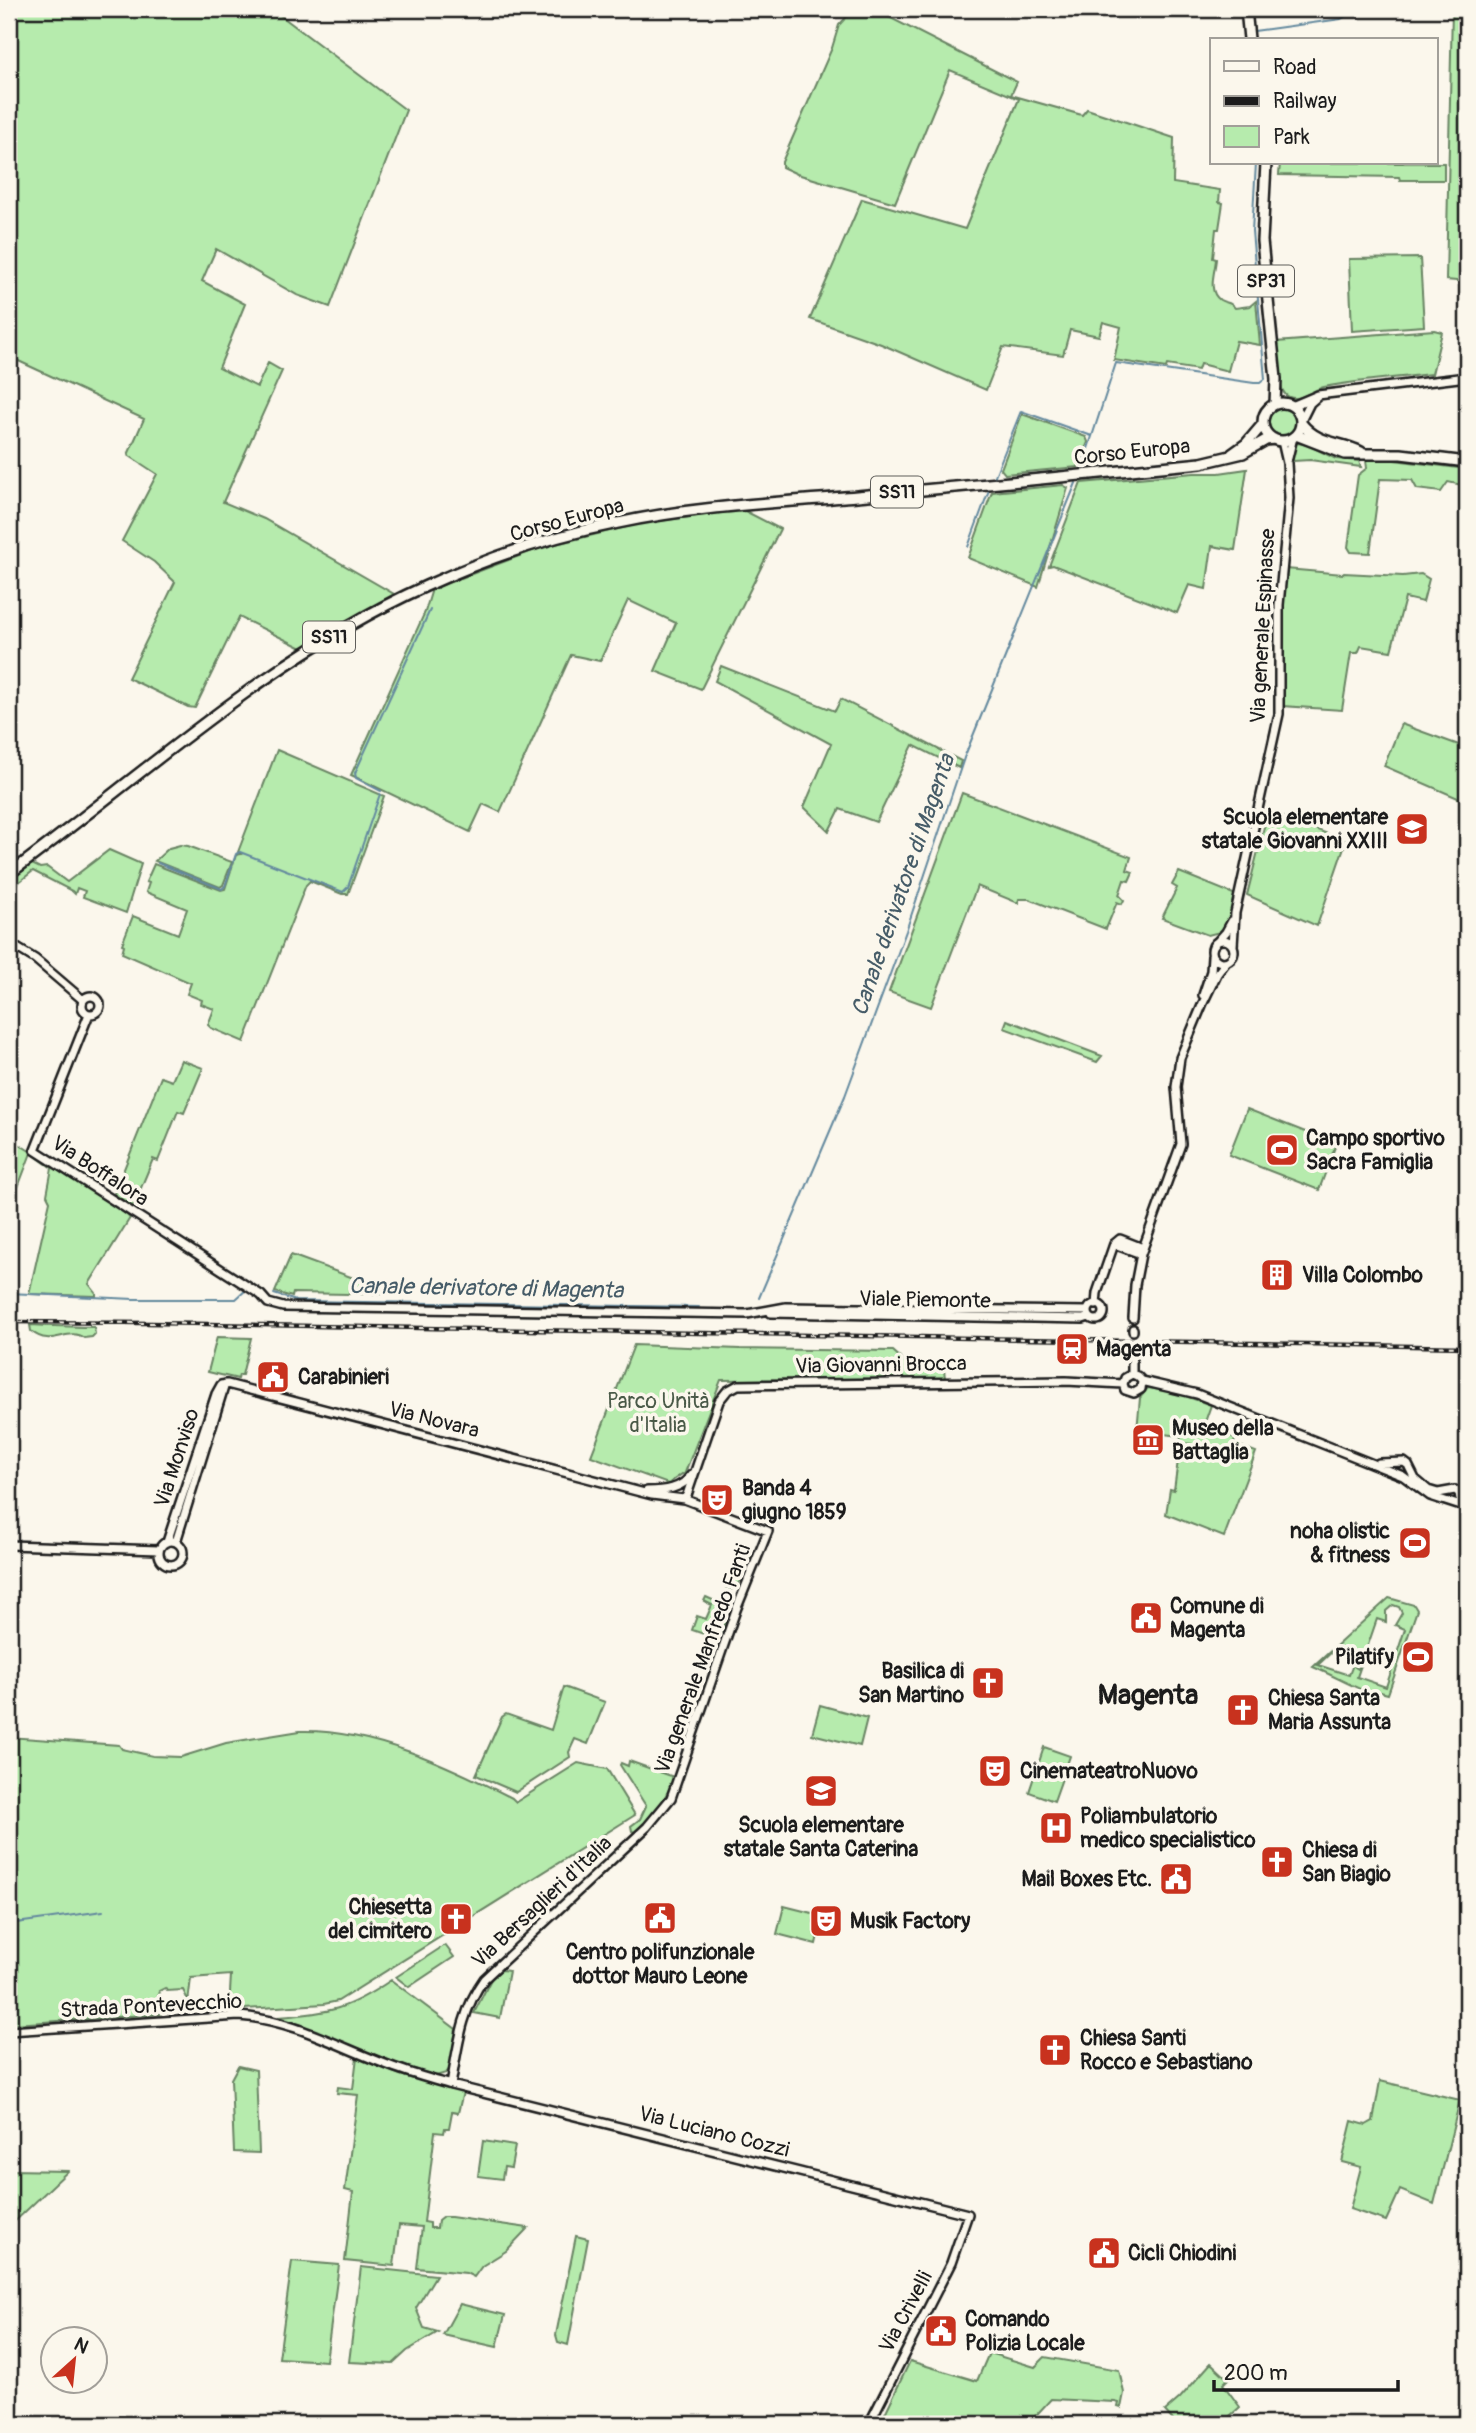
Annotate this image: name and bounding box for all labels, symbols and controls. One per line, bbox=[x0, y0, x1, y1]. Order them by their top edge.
legend bbox=[1210, 38, 1438, 164]
text: Road bbox=[1273, 54, 1317, 81]
text: Railway bbox=[1273, 88, 1337, 115]
text: Park bbox=[1273, 124, 1310, 151]
road number: SP31 bbox=[1238, 266, 1294, 296]
street label: Corso Europa bbox=[1073, 432, 1191, 472]
road number: SS11 bbox=[871, 477, 923, 508]
street label: Corso Europa bbox=[507, 492, 627, 548]
street label: Via generale Espinasse bbox=[1244, 527, 1282, 724]
road number: SS11 bbox=[303, 622, 355, 652]
water label: Canale derivatore di Magenta bbox=[845, 749, 962, 1019]
place label: Scuola elementare statale Giovanni XXIII bbox=[1202, 804, 1389, 855]
school or university icon: Scuola elementare statale Giovanni XXIII bbox=[1393, 810, 1431, 848]
place label: Campo sportivo Sacra Famiglia bbox=[1306, 1125, 1445, 1176]
street label: Via Boffalora bbox=[46, 1129, 154, 1213]
sports icon: Campo sportivo Sacra Famiglia bbox=[1263, 1131, 1301, 1169]
building icon: Villa Colombo bbox=[1258, 1256, 1296, 1294]
place label: Villa Colombo bbox=[1302, 1262, 1423, 1289]
water label: Canale derivatore di Magenta bbox=[349, 1271, 625, 1305]
street label: Viale Piemonte bbox=[859, 1285, 992, 1315]
station icon: Magenta bbox=[1053, 1330, 1091, 1368]
place label: Magenta bbox=[1096, 1336, 1172, 1363]
street label: Via Giovanni Brocca bbox=[795, 1350, 967, 1380]
public building icon: Carabinieri bbox=[254, 1358, 292, 1396]
place label: Carabinieri bbox=[298, 1364, 389, 1391]
park label: Parco Unità d'Italia bbox=[607, 1388, 709, 1439]
street label: Via Novara bbox=[386, 1396, 482, 1444]
street label: Via Monviso bbox=[148, 1405, 206, 1511]
place label: Museo della Battaglia bbox=[1172, 1415, 1274, 1466]
museum icon: Museo della Battaglia bbox=[1129, 1421, 1167, 1459]
place label: Banda 4 giugno 1859 bbox=[742, 1475, 847, 1526]
theatre icon: Banda 4 giugno 1859 bbox=[698, 1481, 736, 1519]
place label: noha olistic & fitness bbox=[1290, 1518, 1391, 1569]
sports icon: noha olistic & fitness bbox=[1396, 1524, 1434, 1562]
street label: Via generale Manfredo Fanti bbox=[649, 1540, 757, 1778]
place label: Comune di Magenta bbox=[1170, 1593, 1264, 1644]
public building icon: Comune di Magenta bbox=[1127, 1599, 1165, 1637]
sports icon: Pilatify bbox=[1399, 1638, 1437, 1676]
place label: Pilatify bbox=[1335, 1644, 1394, 1671]
place label: Basilica di San Martino bbox=[858, 1658, 965, 1709]
church icon: Basilica di San Martino bbox=[969, 1664, 1007, 1702]
district label: Magenta bbox=[1098, 1678, 1198, 1713]
place label: Chiesa Santa Maria Assunta bbox=[1268, 1685, 1391, 1736]
church icon: Chiesa Santa Maria Assunta bbox=[1224, 1691, 1262, 1729]
theatre icon: CinemateatroNuovo bbox=[976, 1752, 1014, 1790]
place label: CinemateatroNuovo bbox=[1020, 1758, 1199, 1785]
school or university icon: Scuola elementare statale Santa Caterina bbox=[802, 1772, 840, 1810]
place label: Poliambulatorio medico specialistico bbox=[1080, 1803, 1256, 1854]
hospital icon: Poliambulatorio medico specialistico bbox=[1037, 1809, 1075, 1847]
place label: Scuola elementare statale Santa Caterina bbox=[724, 1812, 919, 1863]
street label: Via Bersaglieri d'Italia bbox=[466, 1830, 618, 1974]
place label: Chiesa di San Biagio bbox=[1302, 1837, 1392, 1888]
church icon: Chiesa di San Biagio bbox=[1258, 1843, 1296, 1881]
public building icon: Mail Boxes Etc. bbox=[1157, 1860, 1195, 1898]
place label: Mail Boxes Etc. bbox=[1021, 1866, 1152, 1893]
place label: Chiesetta del cimitero bbox=[328, 1894, 433, 1945]
public building icon: Centro polifunzionale dottor Mauro Leone bbox=[641, 1899, 679, 1937]
church icon: Chiesetta del cimitero bbox=[437, 1900, 475, 1938]
theatre icon: Musik Factory bbox=[807, 1902, 845, 1940]
place label: Musik Factory bbox=[850, 1908, 970, 1935]
place label: Centro polifunzionale dottor Mauro Leone bbox=[566, 1939, 755, 1990]
street label: Strada Pontevecchio bbox=[59, 1988, 243, 2024]
place label: Chiesa Santi Rocco e Sebastiano bbox=[1080, 2025, 1253, 2076]
church icon: Chiesa Santi Rocco e Sebastiano bbox=[1036, 2031, 1074, 2069]
street label: Via Luciano Cozzi bbox=[636, 2100, 793, 2164]
public building icon: Cicli Chiodini bbox=[1085, 2234, 1123, 2272]
place label: Cicli Chiodini bbox=[1128, 2240, 1236, 2267]
street label: Via Crivelli bbox=[873, 2266, 939, 2358]
place label: Comando Polizia Locale bbox=[965, 2306, 1085, 2357]
public building icon: Comando Polizia Locale bbox=[922, 2312, 960, 2350]
north arrow bbox=[38, 2324, 108, 2394]
text: N bbox=[70, 2332, 93, 2359]
scale bar bbox=[1214, 2349, 1397, 2393]
text: 200 m bbox=[1224, 2360, 1288, 2387]

